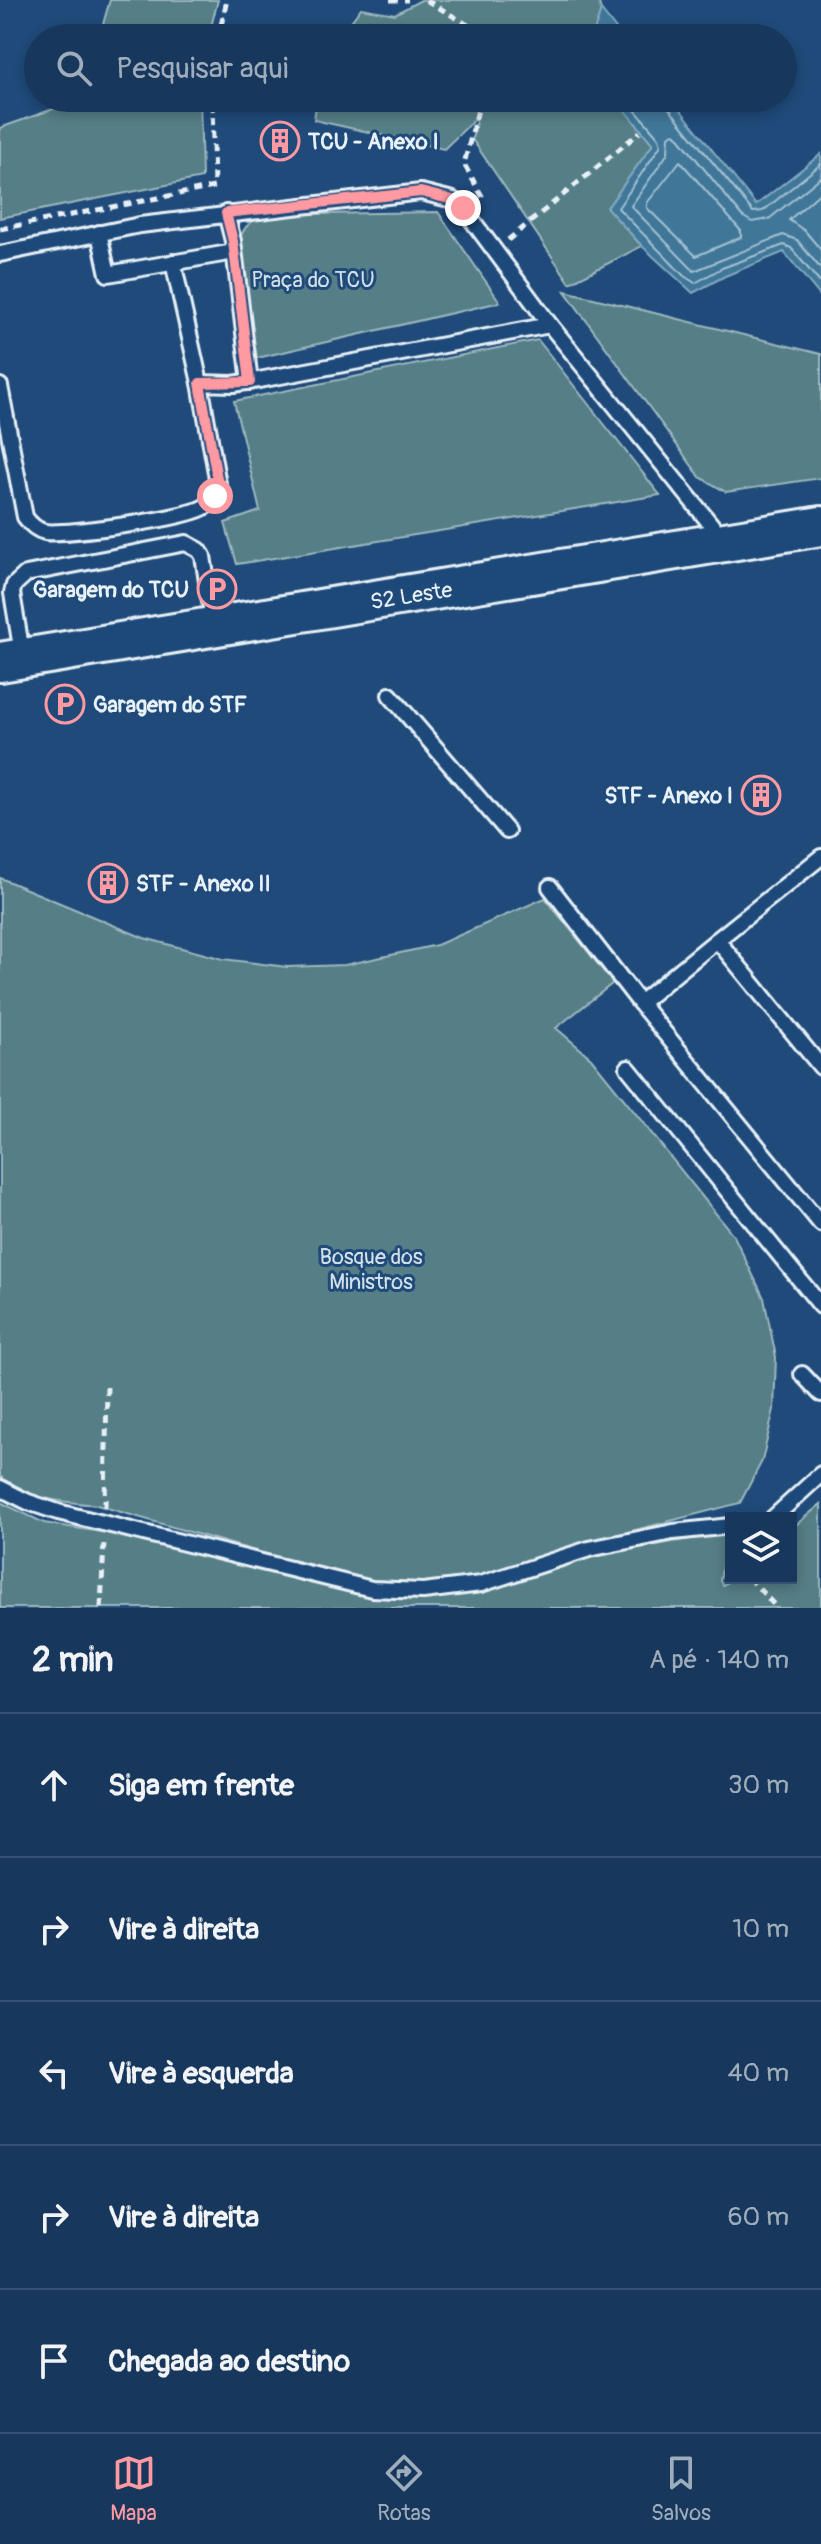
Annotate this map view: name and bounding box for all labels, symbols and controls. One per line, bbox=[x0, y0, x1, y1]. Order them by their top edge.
search box bbox=[24, 24, 797, 112]
icon: search bbox=[52, 46, 96, 90]
text: Pesquisar aqui bbox=[116, 50, 288, 87]
building icon: TCU - Anexo I bbox=[259, 120, 301, 162]
place label: TCU - Anexo I bbox=[307, 128, 439, 156]
route end bbox=[445, 190, 481, 226]
park label: Praça do TCU bbox=[251, 266, 375, 294]
route start bbox=[197, 478, 233, 514]
parking icon: Garagem do TCU bbox=[196, 568, 238, 610]
place label: Garagem do TCU bbox=[33, 576, 189, 604]
street label: S2 Leste bbox=[368, 576, 454, 616]
parking icon: Garagem do STF bbox=[44, 683, 86, 725]
place label: Garagem do STF bbox=[93, 691, 247, 719]
building icon: STF - Anexo I bbox=[740, 774, 782, 816]
place label: STF - Anexo I bbox=[604, 782, 733, 810]
building icon: STF - Anexo II bbox=[87, 862, 129, 904]
place label: STF - Anexo II bbox=[136, 870, 271, 898]
park label: Bosque dos Ministros bbox=[319, 1243, 423, 1296]
map controls bbox=[725, 1512, 797, 1584]
button: layers bbox=[725, 1512, 797, 1584]
text: 2 min bbox=[32, 1639, 114, 1682]
text: A pé · 140 m bbox=[649, 1644, 789, 1676]
icon: ahead bbox=[32, 1763, 76, 1807]
text: Siga em frente bbox=[108, 1767, 294, 1804]
text: 30 m bbox=[728, 1769, 789, 1801]
icon: right bbox=[32, 1907, 76, 1951]
text: Vire à direita bbox=[108, 1911, 259, 1948]
text: 10 m bbox=[732, 1913, 789, 1945]
icon: left bbox=[32, 2051, 76, 2095]
text: Vire à esquerda bbox=[108, 2055, 294, 2092]
text: 40 m bbox=[727, 2057, 789, 2089]
icon: right bbox=[32, 2195, 76, 2239]
text: Vire à direita bbox=[108, 2199, 259, 2236]
text: 60 m bbox=[727, 2201, 789, 2233]
icon: arrive bbox=[32, 2339, 76, 2383]
text: Chegada ao destino bbox=[108, 2343, 350, 2380]
tab: Mapa bbox=[110, 2451, 157, 2527]
tab: Rotas bbox=[377, 2451, 431, 2527]
tab: Salvos bbox=[651, 2451, 711, 2527]

